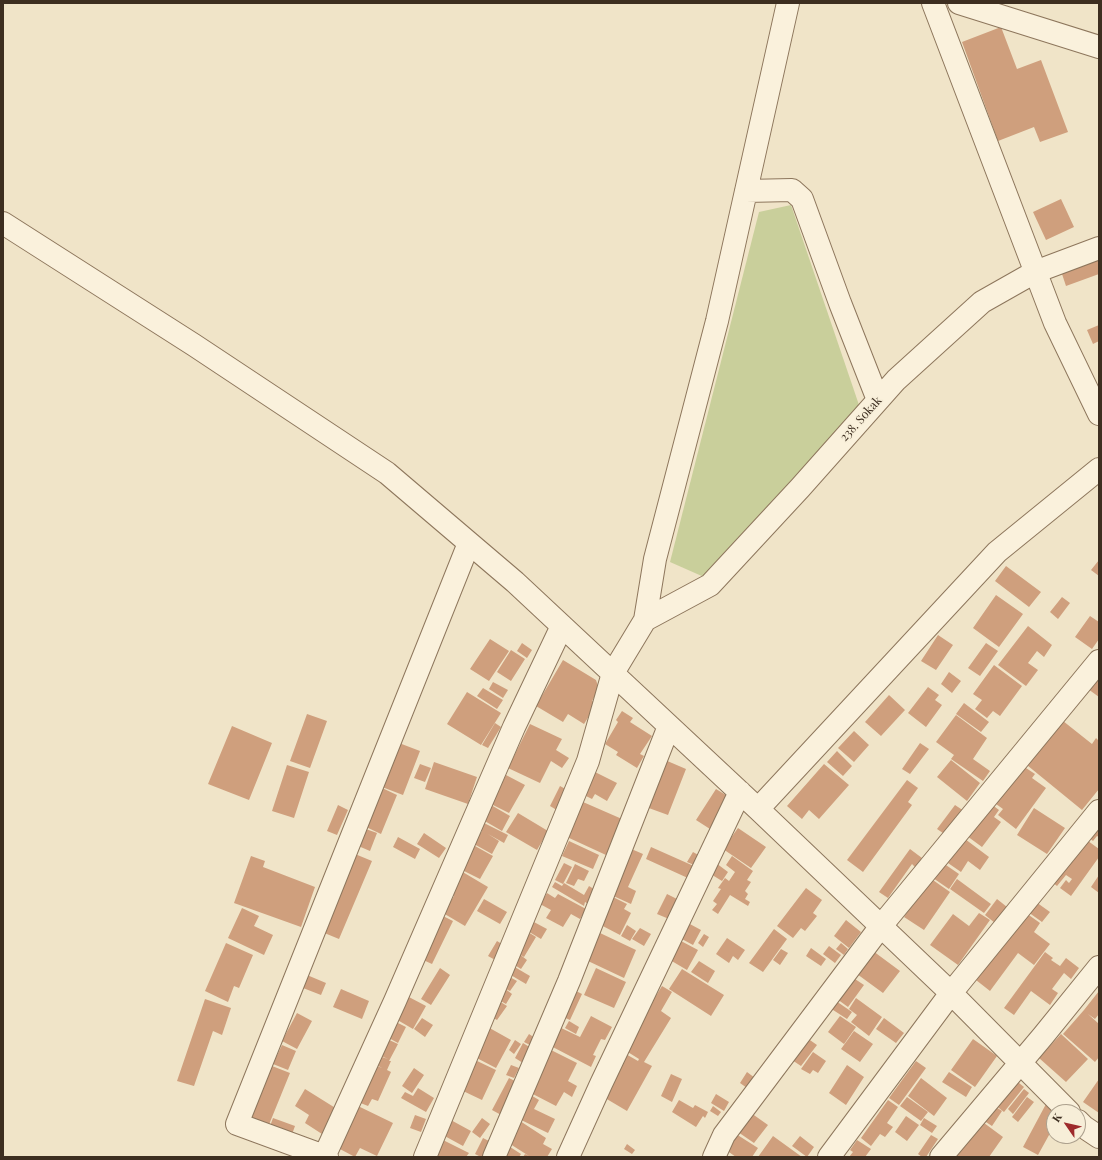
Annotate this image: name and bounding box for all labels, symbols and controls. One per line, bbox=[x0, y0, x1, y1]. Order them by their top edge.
street label: 238. Sokak bbox=[837, 394, 885, 444]
north arrow bbox=[1046, 1104, 1086, 1144]
text: K bbox=[1048, 1110, 1065, 1125]

